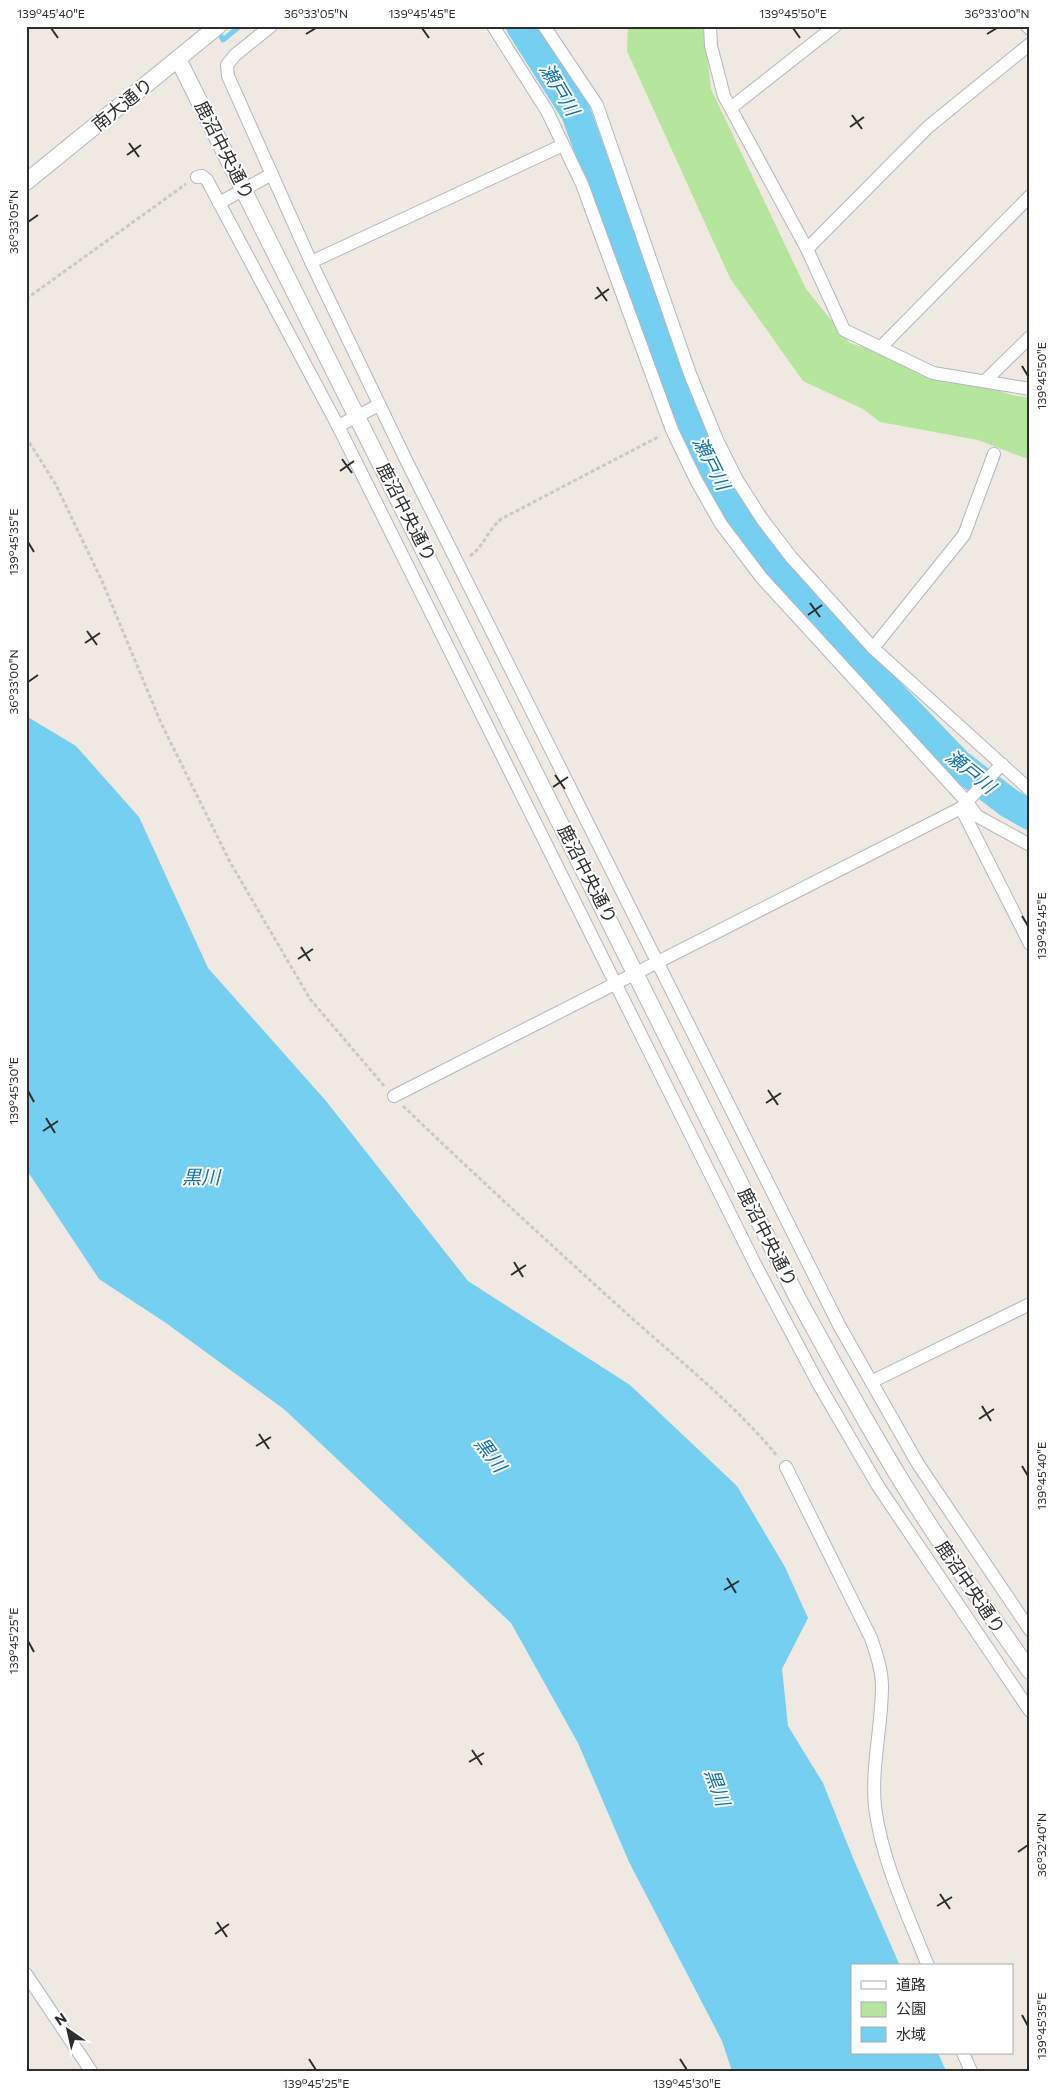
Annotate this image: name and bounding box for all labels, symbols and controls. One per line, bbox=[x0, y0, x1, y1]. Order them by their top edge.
text: 139°45'40"E bbox=[17, 6, 85, 20]
text: 36°33'05"N bbox=[284, 6, 348, 20]
text: 139°45'45"E bbox=[388, 6, 456, 20]
text: 139°45'50"E bbox=[759, 6, 827, 20]
text: 36°33'00"N bbox=[964, 6, 1030, 20]
water label: 瀬戸川 bbox=[535, 59, 586, 121]
street label: 南大通り bbox=[87, 73, 157, 135]
street label: 鹿沼中央通り bbox=[191, 97, 259, 203]
text: 36°33'05"N bbox=[6, 190, 20, 254]
text: 139°45'50"E bbox=[1034, 342, 1048, 410]
water label: 瀬戸川 bbox=[689, 432, 736, 495]
street label: 鹿沼中央通り bbox=[373, 459, 441, 565]
text: 139°45'35"E bbox=[6, 509, 20, 575]
text: 36°33'00"N bbox=[6, 649, 20, 715]
water label: 瀬戸川 bbox=[942, 744, 1002, 799]
street label: 鹿沼中央通り bbox=[554, 821, 622, 927]
text: 139°45'45"E bbox=[1034, 892, 1048, 960]
text: 139°45'30"E bbox=[6, 1057, 20, 1125]
water label: 黒川 bbox=[182, 1165, 222, 1188]
street label: 鹿沼中央通り bbox=[734, 1184, 802, 1290]
water label: 黒川 bbox=[470, 1432, 513, 1478]
text: 139°45'40"E bbox=[1034, 1442, 1048, 1510]
street label: 鹿沼中央通り bbox=[932, 1536, 1010, 1638]
text: 139°45'25"E bbox=[6, 1608, 20, 1674]
water label: 黒川 bbox=[701, 1765, 736, 1811]
text: 36°32'40"N bbox=[1034, 1813, 1048, 1877]
legend bbox=[851, 1964, 1014, 2054]
text: 道路 bbox=[896, 1975, 926, 1993]
text: 139°45'35"E bbox=[1034, 1993, 1048, 2059]
text: 公園 bbox=[896, 1999, 926, 2017]
north arrow bbox=[42, 2004, 92, 2054]
text: N bbox=[51, 2009, 70, 2029]
text: 水域 bbox=[896, 2025, 926, 2043]
text: 139°45'25"E bbox=[283, 2076, 349, 2090]
text: 139°45'30"E bbox=[653, 2076, 721, 2090]

